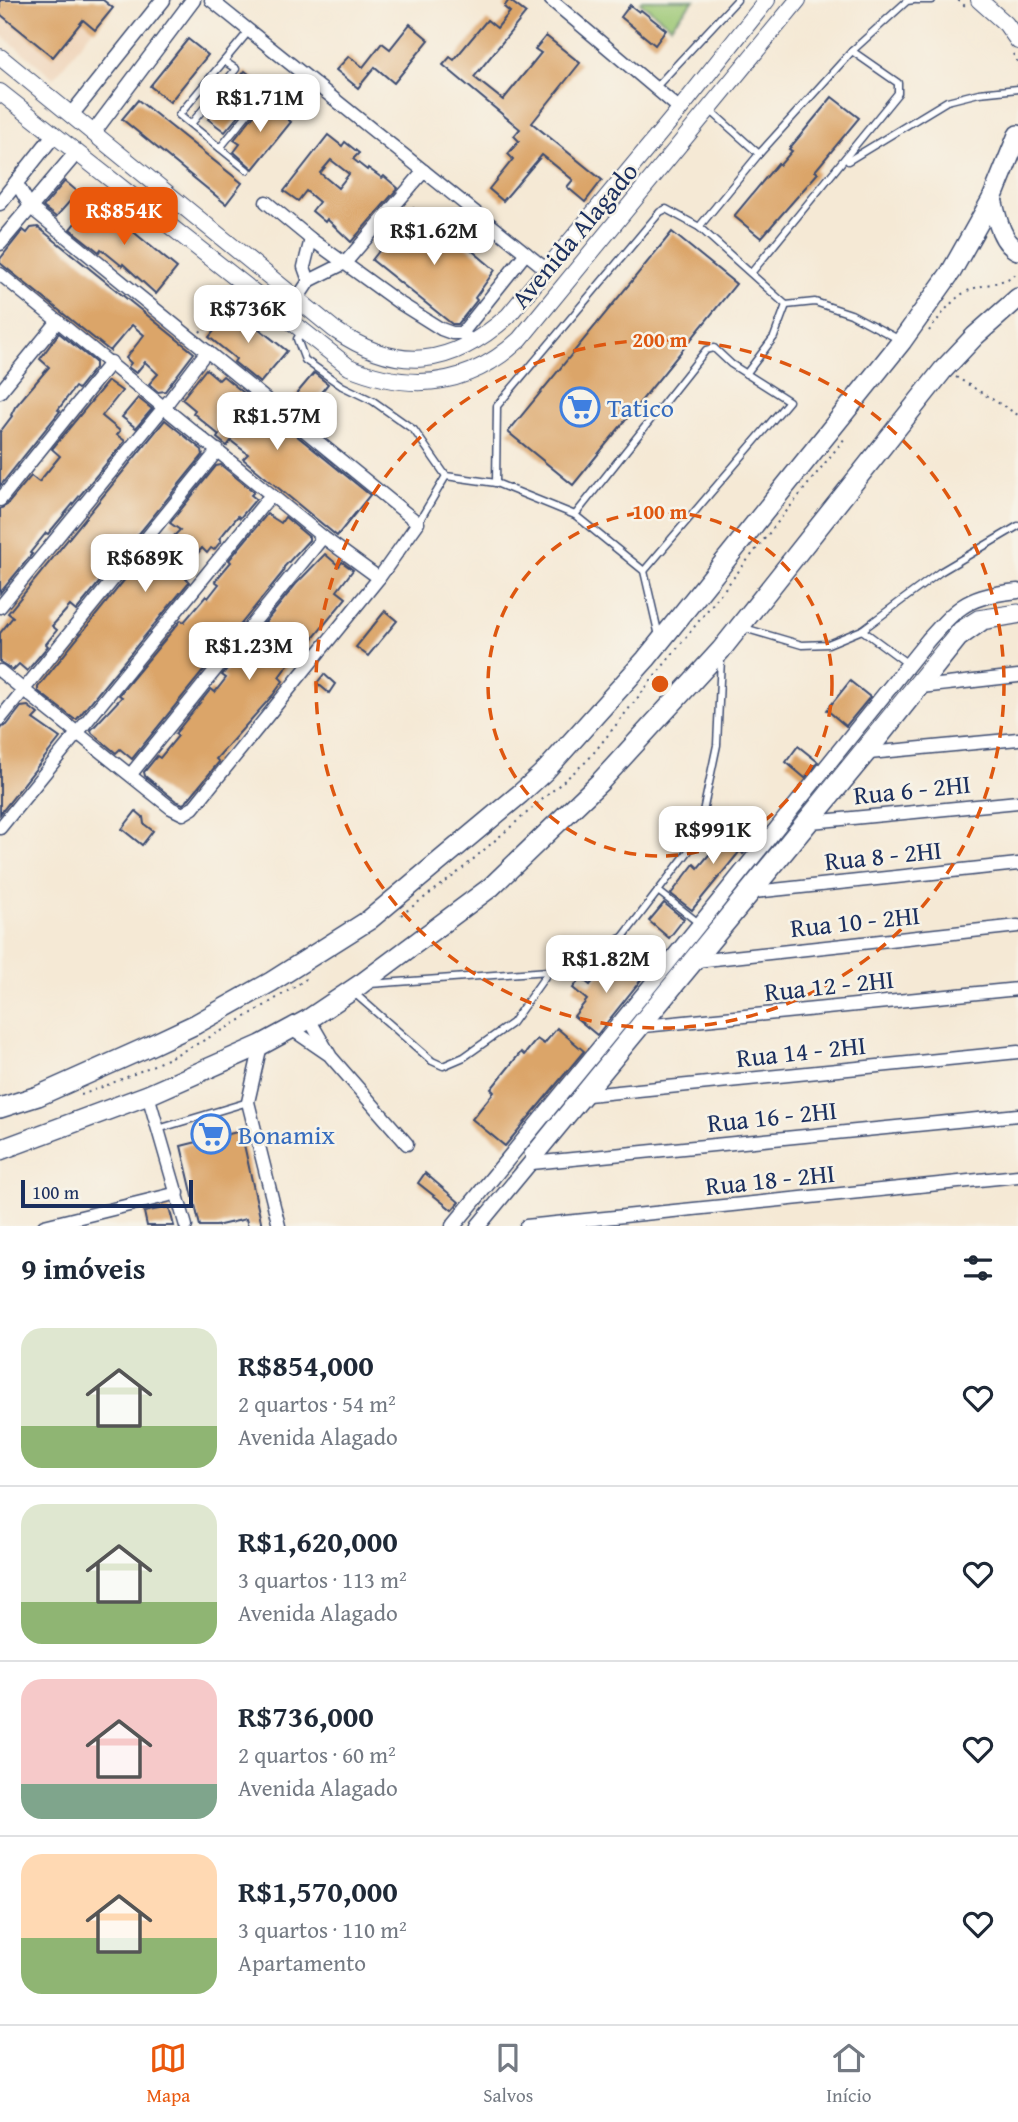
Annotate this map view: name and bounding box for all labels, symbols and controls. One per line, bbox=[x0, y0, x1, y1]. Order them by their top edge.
pin: R$1.71M bbox=[195, 74, 325, 134]
text: R$1.71M bbox=[216, 80, 304, 113]
street label: Avenida Alagado bbox=[501, 153, 647, 317]
pin: R$854K bbox=[67, 188, 181, 247]
text: R$854K bbox=[86, 193, 162, 226]
pin: R$1.62M bbox=[369, 208, 499, 267]
text: R$1.62M bbox=[390, 213, 478, 246]
pin: R$736K bbox=[191, 286, 305, 345]
text: R$736K bbox=[210, 291, 286, 324]
text: 200 m bbox=[632, 324, 688, 355]
supermarket icon: Tatico bbox=[559, 386, 601, 428]
place label: Tatico bbox=[607, 388, 674, 427]
pin: R$1.57M bbox=[212, 392, 342, 452]
text: R$1.57M bbox=[233, 398, 321, 431]
text: 100 m bbox=[632, 496, 688, 527]
pin: R$689K bbox=[88, 534, 202, 594]
text: R$689K bbox=[107, 540, 183, 573]
pin: R$1.23M bbox=[184, 622, 314, 682]
text: R$1.23M bbox=[205, 628, 293, 661]
centre of rings bbox=[648, 672, 672, 696]
street label: Rua 6 - 2HI bbox=[851, 763, 973, 815]
pin: R$991K bbox=[656, 806, 770, 866]
text: R$991K bbox=[675, 812, 751, 845]
street label: Rua 8 - 2HI bbox=[822, 829, 944, 881]
street label: Rua 10 - 2HI bbox=[788, 895, 922, 947]
pin: R$1.82M bbox=[541, 936, 671, 995]
text: R$1.82M bbox=[562, 941, 650, 974]
street label: Rua 12 - 2HI bbox=[762, 959, 896, 1011]
street label: Rua 14 - 2HI bbox=[734, 1025, 868, 1077]
street label: Rua 16 - 2HI bbox=[705, 1090, 839, 1142]
supermarket icon: Bonamix bbox=[190, 1113, 232, 1155]
place label: Bonamix bbox=[238, 1115, 335, 1154]
street label: Rua 18 - 2HI bbox=[703, 1153, 837, 1205]
scale bar bbox=[21, 1177, 192, 1209]
text: 100 m bbox=[32, 1178, 79, 1206]
text: 9 imóveis bbox=[21, 1246, 146, 1290]
icon: filters bbox=[959, 1249, 997, 1287]
text: R$854,000 bbox=[238, 1343, 374, 1387]
icon: home bbox=[77, 1356, 161, 1440]
icon: heart bbox=[959, 1379, 997, 1417]
text: 2 quartos · 54 m² bbox=[238, 1387, 396, 1420]
text: Avenida Alagado bbox=[238, 1420, 398, 1453]
text: R$1,620,000 bbox=[238, 1519, 398, 1563]
icon: home bbox=[77, 1532, 161, 1616]
icon: heart bbox=[959, 1555, 997, 1593]
text: 3 quartos · 113 m² bbox=[238, 1563, 407, 1596]
text: Avenida Alagado bbox=[238, 1596, 398, 1629]
text: R$736,000 bbox=[238, 1694, 374, 1738]
icon: home bbox=[77, 1707, 161, 1791]
icon: heart bbox=[959, 1730, 997, 1768]
text: 2 quartos · 60 m² bbox=[238, 1738, 396, 1771]
text: Avenida Alagado bbox=[238, 1771, 398, 1804]
text: R$1,570,000 bbox=[238, 1869, 398, 1913]
icon: home bbox=[77, 1882, 161, 1966]
icon: heart bbox=[959, 1905, 997, 1943]
text: 3 quartos · 110 m² bbox=[238, 1913, 407, 1946]
text: Apartamento bbox=[238, 1946, 366, 1979]
tab: Mapa bbox=[146, 2039, 190, 2109]
tab: Salvos bbox=[483, 2039, 533, 2109]
tab: Início bbox=[826, 2039, 871, 2109]

